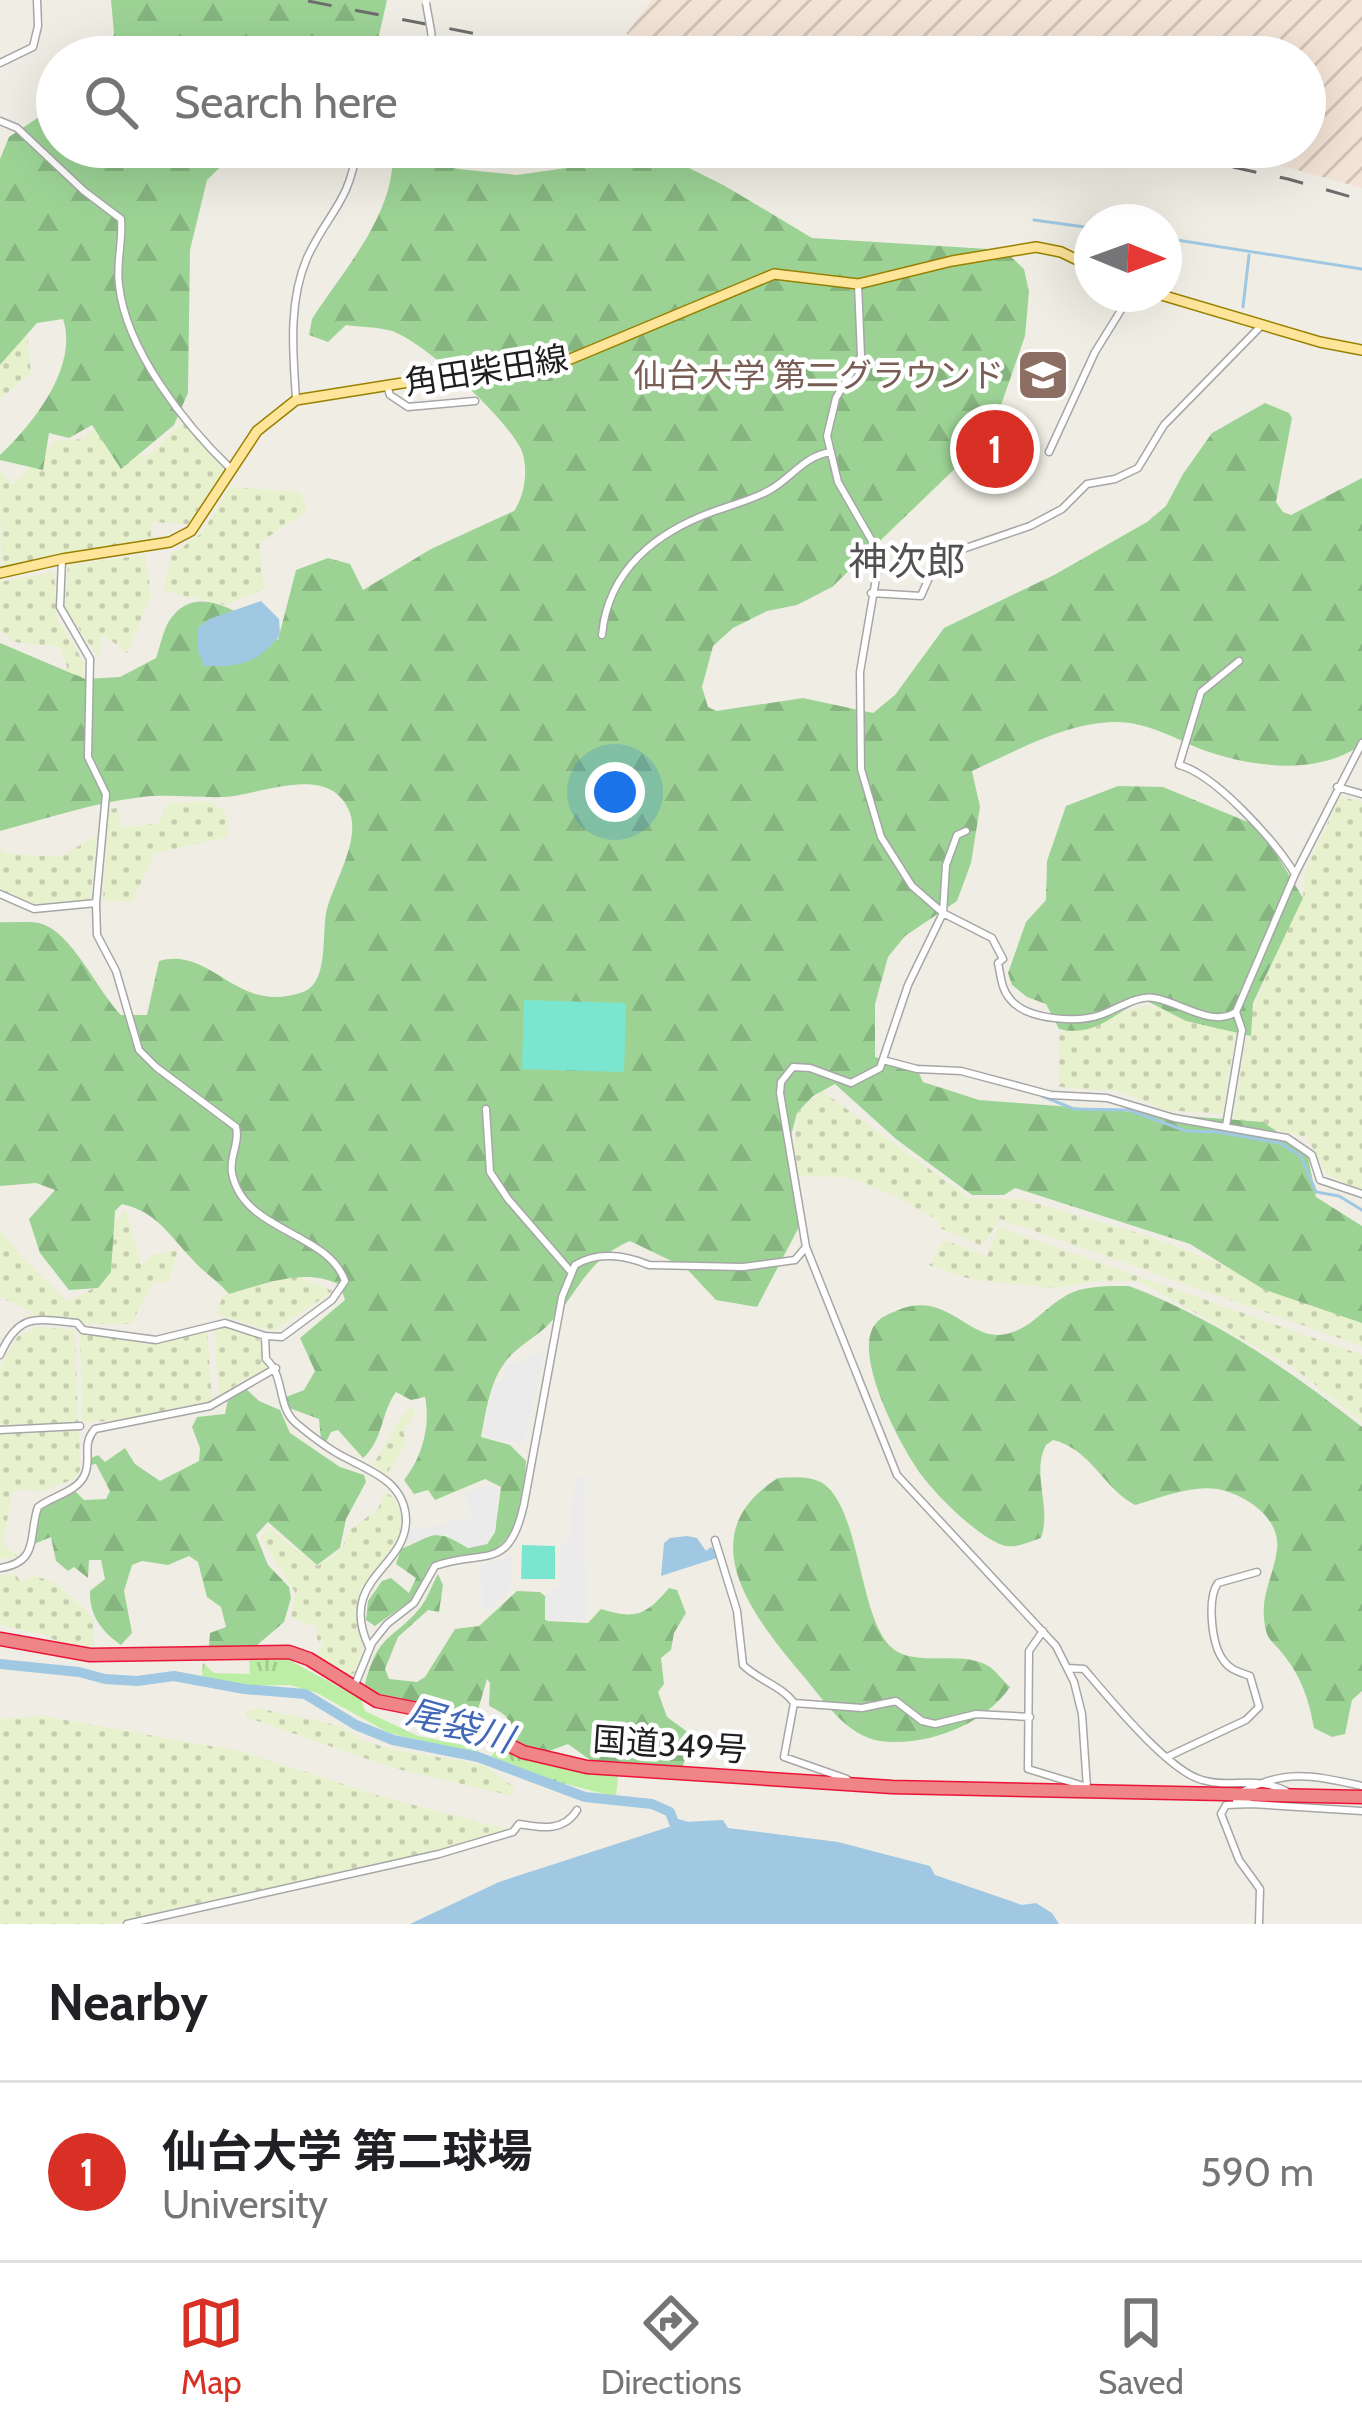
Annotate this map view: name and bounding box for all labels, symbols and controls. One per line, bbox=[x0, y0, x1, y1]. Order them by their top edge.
search box bbox=[36, 36, 1326, 168]
icon: search bbox=[78, 69, 144, 135]
text: Search here bbox=[174, 75, 398, 129]
north arrow bbox=[1074, 204, 1182, 312]
street label: 角田柴田線 bbox=[401, 337, 571, 403]
school or university icon: 仙台大学 第二グラウンド bbox=[1015, 347, 1071, 403]
place label: 仙台大学 第二グラウンド bbox=[634, 355, 1004, 395]
pin: 1 bbox=[956, 404, 1034, 494]
district label: 神次郎 bbox=[848, 537, 966, 585]
your location bbox=[585, 762, 645, 822]
water label: 尾袋川 bbox=[402, 1689, 522, 1762]
street label: 国道349号 bbox=[591, 1719, 749, 1769]
text: Nearby bbox=[48, 1971, 208, 2033]
text: 仙台大学 第二球場 bbox=[162, 2124, 532, 2178]
text: 1 bbox=[80, 2148, 94, 2196]
text: 590 m bbox=[1201, 2148, 1314, 2196]
text: University bbox=[162, 2180, 328, 2228]
tab: Map bbox=[178, 2290, 244, 2402]
tab: Directions bbox=[601, 2290, 742, 2402]
tab: Saved bbox=[1098, 2290, 1184, 2402]

